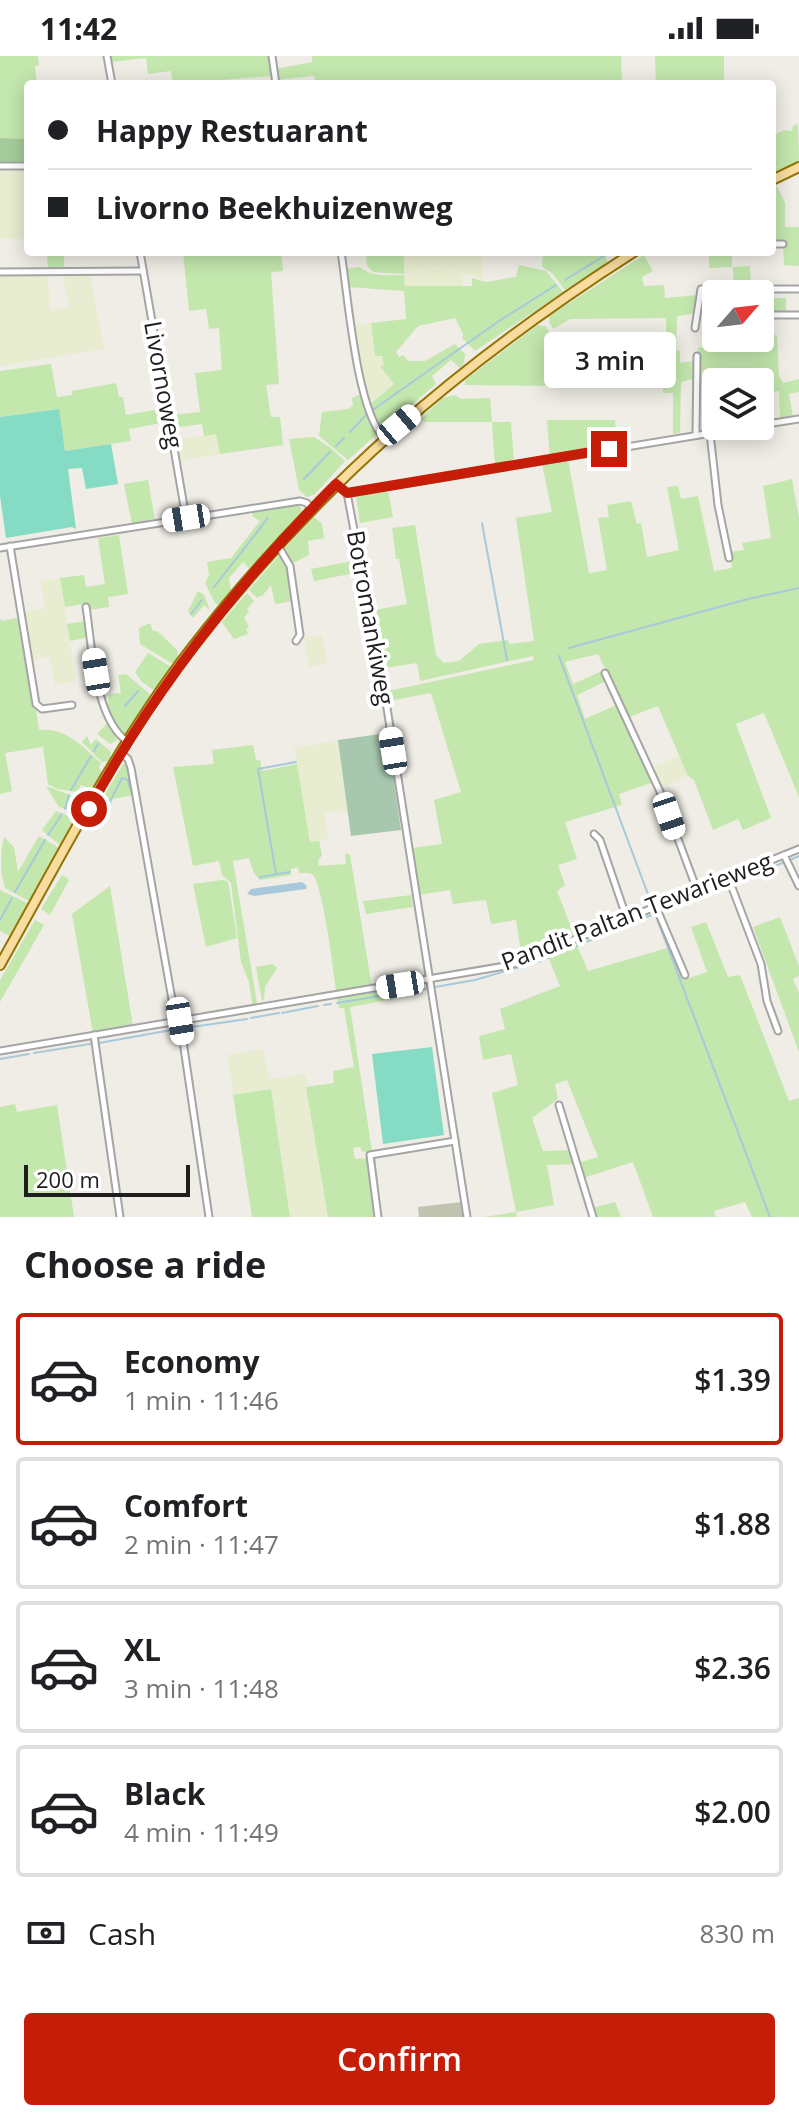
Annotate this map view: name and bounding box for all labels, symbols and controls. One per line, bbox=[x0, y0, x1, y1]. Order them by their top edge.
text: 11:42 bbox=[40, 8, 117, 49]
text: Happy Restuarant bbox=[96, 110, 368, 151]
text: Livorno Beekhuizenweg bbox=[96, 187, 453, 228]
north arrow bbox=[702, 280, 774, 352]
map controls bbox=[702, 280, 774, 440]
street label: Livornoweg bbox=[137, 318, 192, 451]
callout: 3 min bbox=[543, 333, 675, 389]
text: 3 min bbox=[575, 342, 645, 378]
button: layers bbox=[702, 368, 774, 440]
car bbox=[373, 400, 425, 450]
route end bbox=[591, 431, 627, 467]
car bbox=[160, 502, 212, 534]
street label: Botromankiweg bbox=[340, 528, 403, 708]
car bbox=[80, 646, 112, 698]
car bbox=[377, 725, 409, 777]
car bbox=[650, 789, 688, 843]
route start bbox=[71, 791, 107, 827]
street label: Pandit Paltan Tewarieweg bbox=[496, 844, 777, 978]
car bbox=[374, 969, 426, 1001]
car bbox=[164, 995, 196, 1047]
scale bar bbox=[24, 1161, 190, 1197]
text: 200 m bbox=[36, 1164, 100, 1194]
text: Choose a ride bbox=[24, 1240, 266, 1289]
text: Economy bbox=[124, 1341, 260, 1382]
icon: car bbox=[28, 1343, 100, 1415]
text: $1.39 bbox=[694, 1359, 771, 1400]
text: 1 min · 11:46 bbox=[124, 1382, 279, 1418]
text: Comfort bbox=[124, 1485, 248, 1526]
icon: car bbox=[28, 1487, 100, 1559]
text: $1.88 bbox=[694, 1503, 771, 1544]
text: 2 min · 11:47 bbox=[124, 1526, 279, 1562]
text: XL bbox=[124, 1629, 161, 1670]
icon: car bbox=[28, 1631, 100, 1703]
text: $2.36 bbox=[694, 1647, 771, 1688]
text: 3 min · 11:48 bbox=[124, 1670, 279, 1706]
text: Black bbox=[124, 1773, 205, 1814]
icon: car bbox=[28, 1775, 100, 1847]
text: $2.00 bbox=[694, 1791, 771, 1832]
text: 4 min · 11:49 bbox=[124, 1814, 279, 1850]
icon: cash bbox=[24, 1911, 68, 1955]
text: Cash bbox=[88, 1913, 156, 1954]
text: 830 m bbox=[700, 1915, 775, 1951]
button: Confirm bbox=[24, 2013, 775, 2105]

